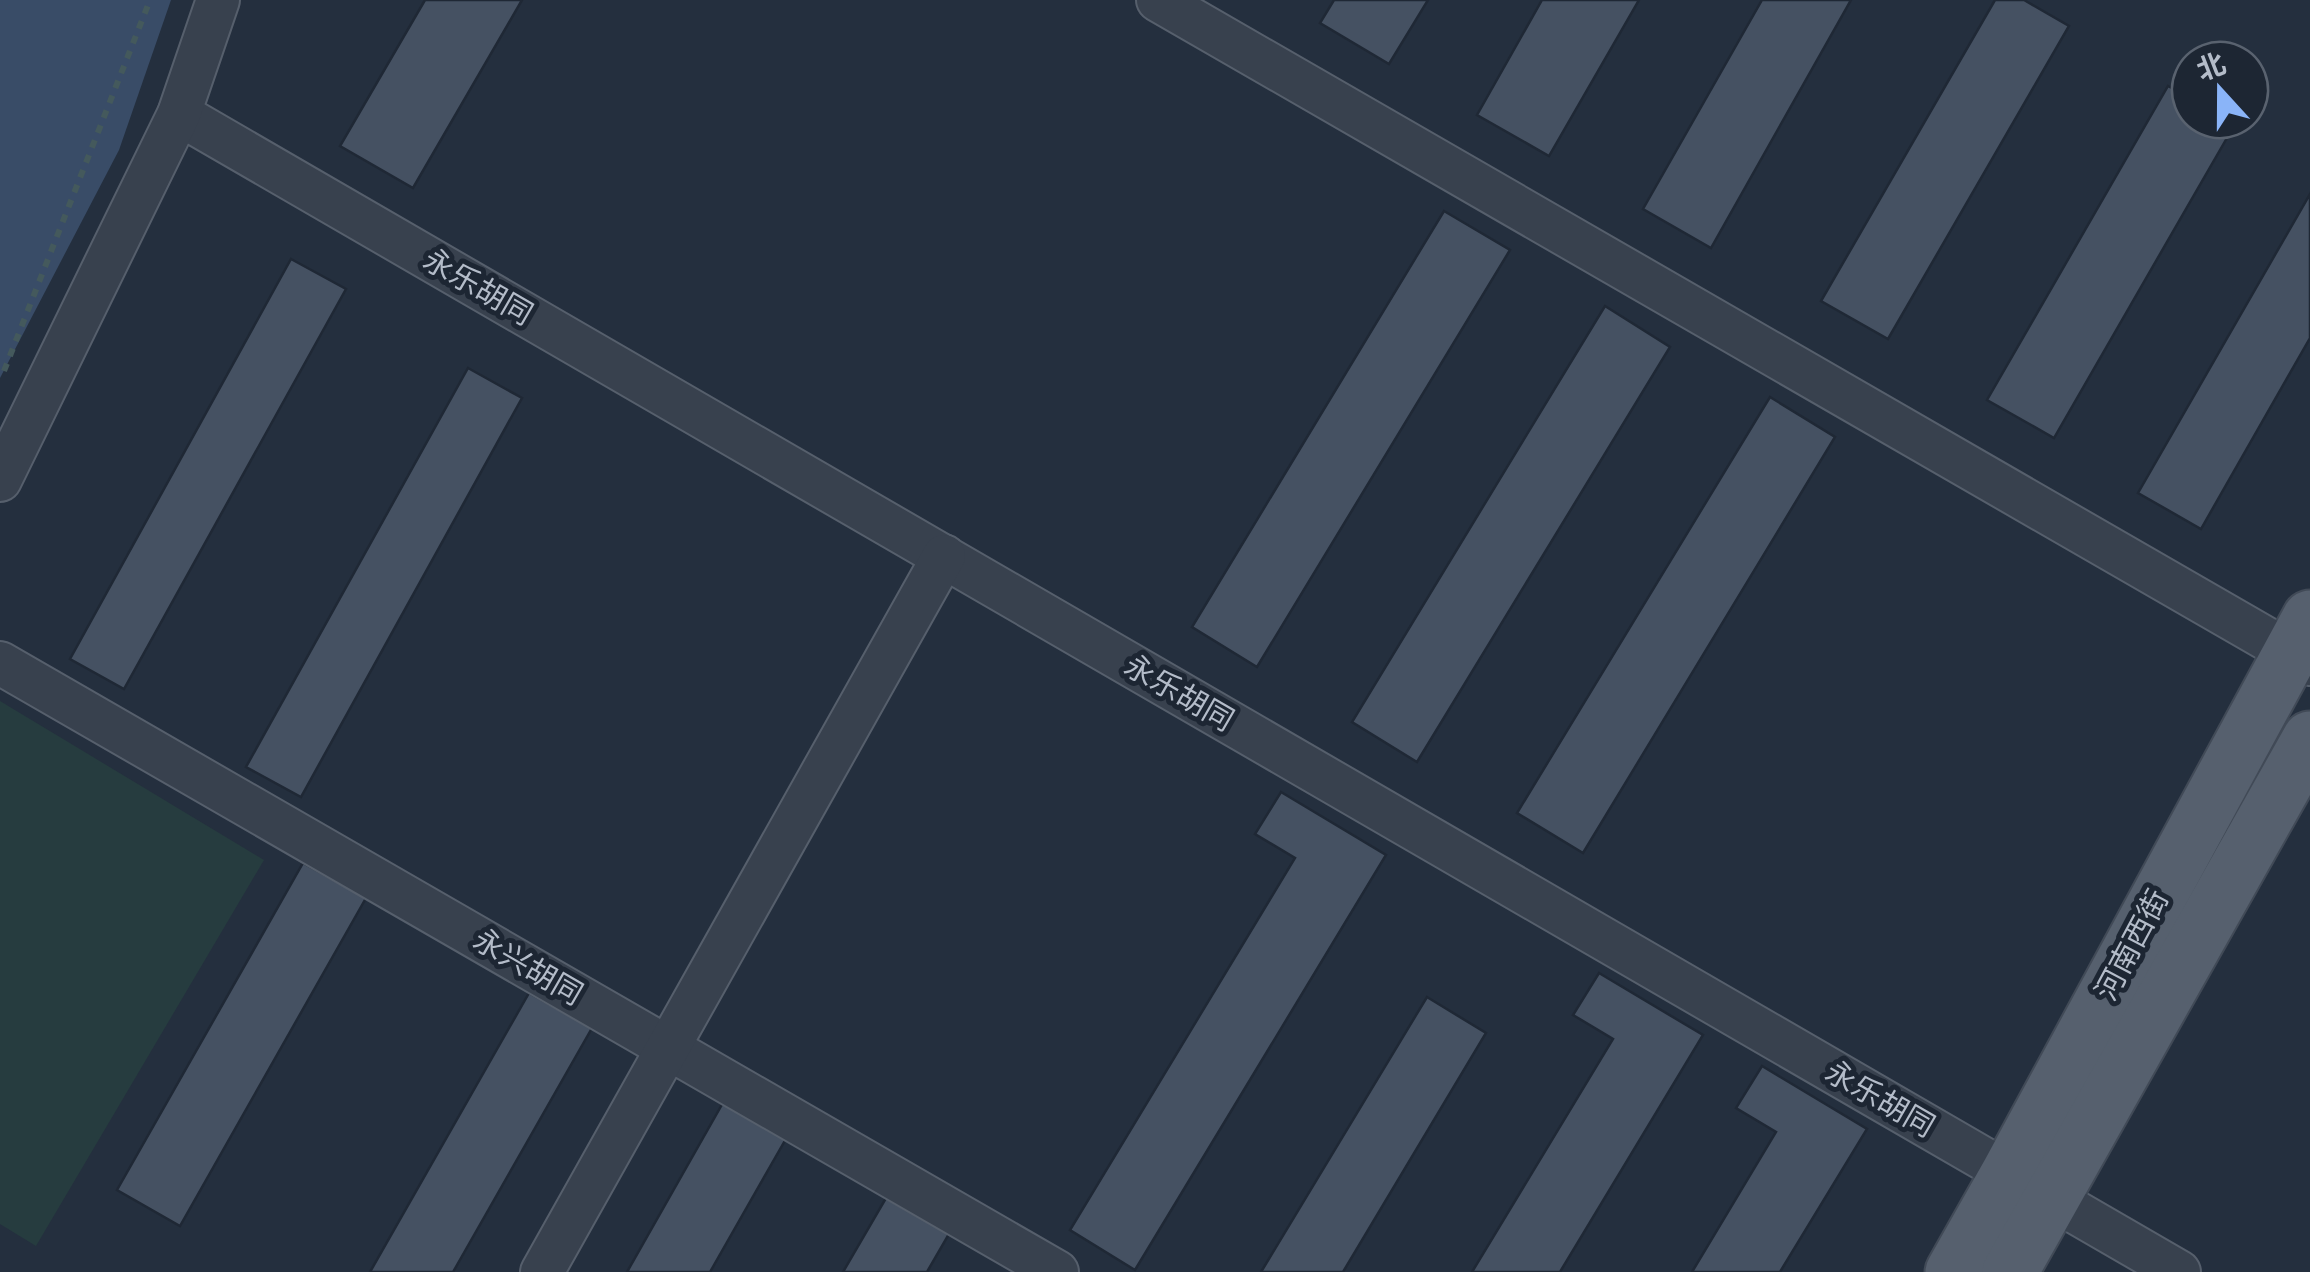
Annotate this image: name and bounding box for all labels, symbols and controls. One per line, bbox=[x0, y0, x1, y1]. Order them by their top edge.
north arrow bbox=[2170, 40, 2270, 140]
text: 北 bbox=[2191, 44, 2231, 90]
street label: 永乐胡同 bbox=[416, 238, 541, 335]
street label: 永乐胡同 bbox=[1117, 644, 1242, 741]
street label: 河南西街 bbox=[2084, 882, 2179, 1008]
street label: 永兴胡同 bbox=[466, 918, 591, 1015]
street label: 永乐胡同 bbox=[1818, 1050, 1943, 1147]

